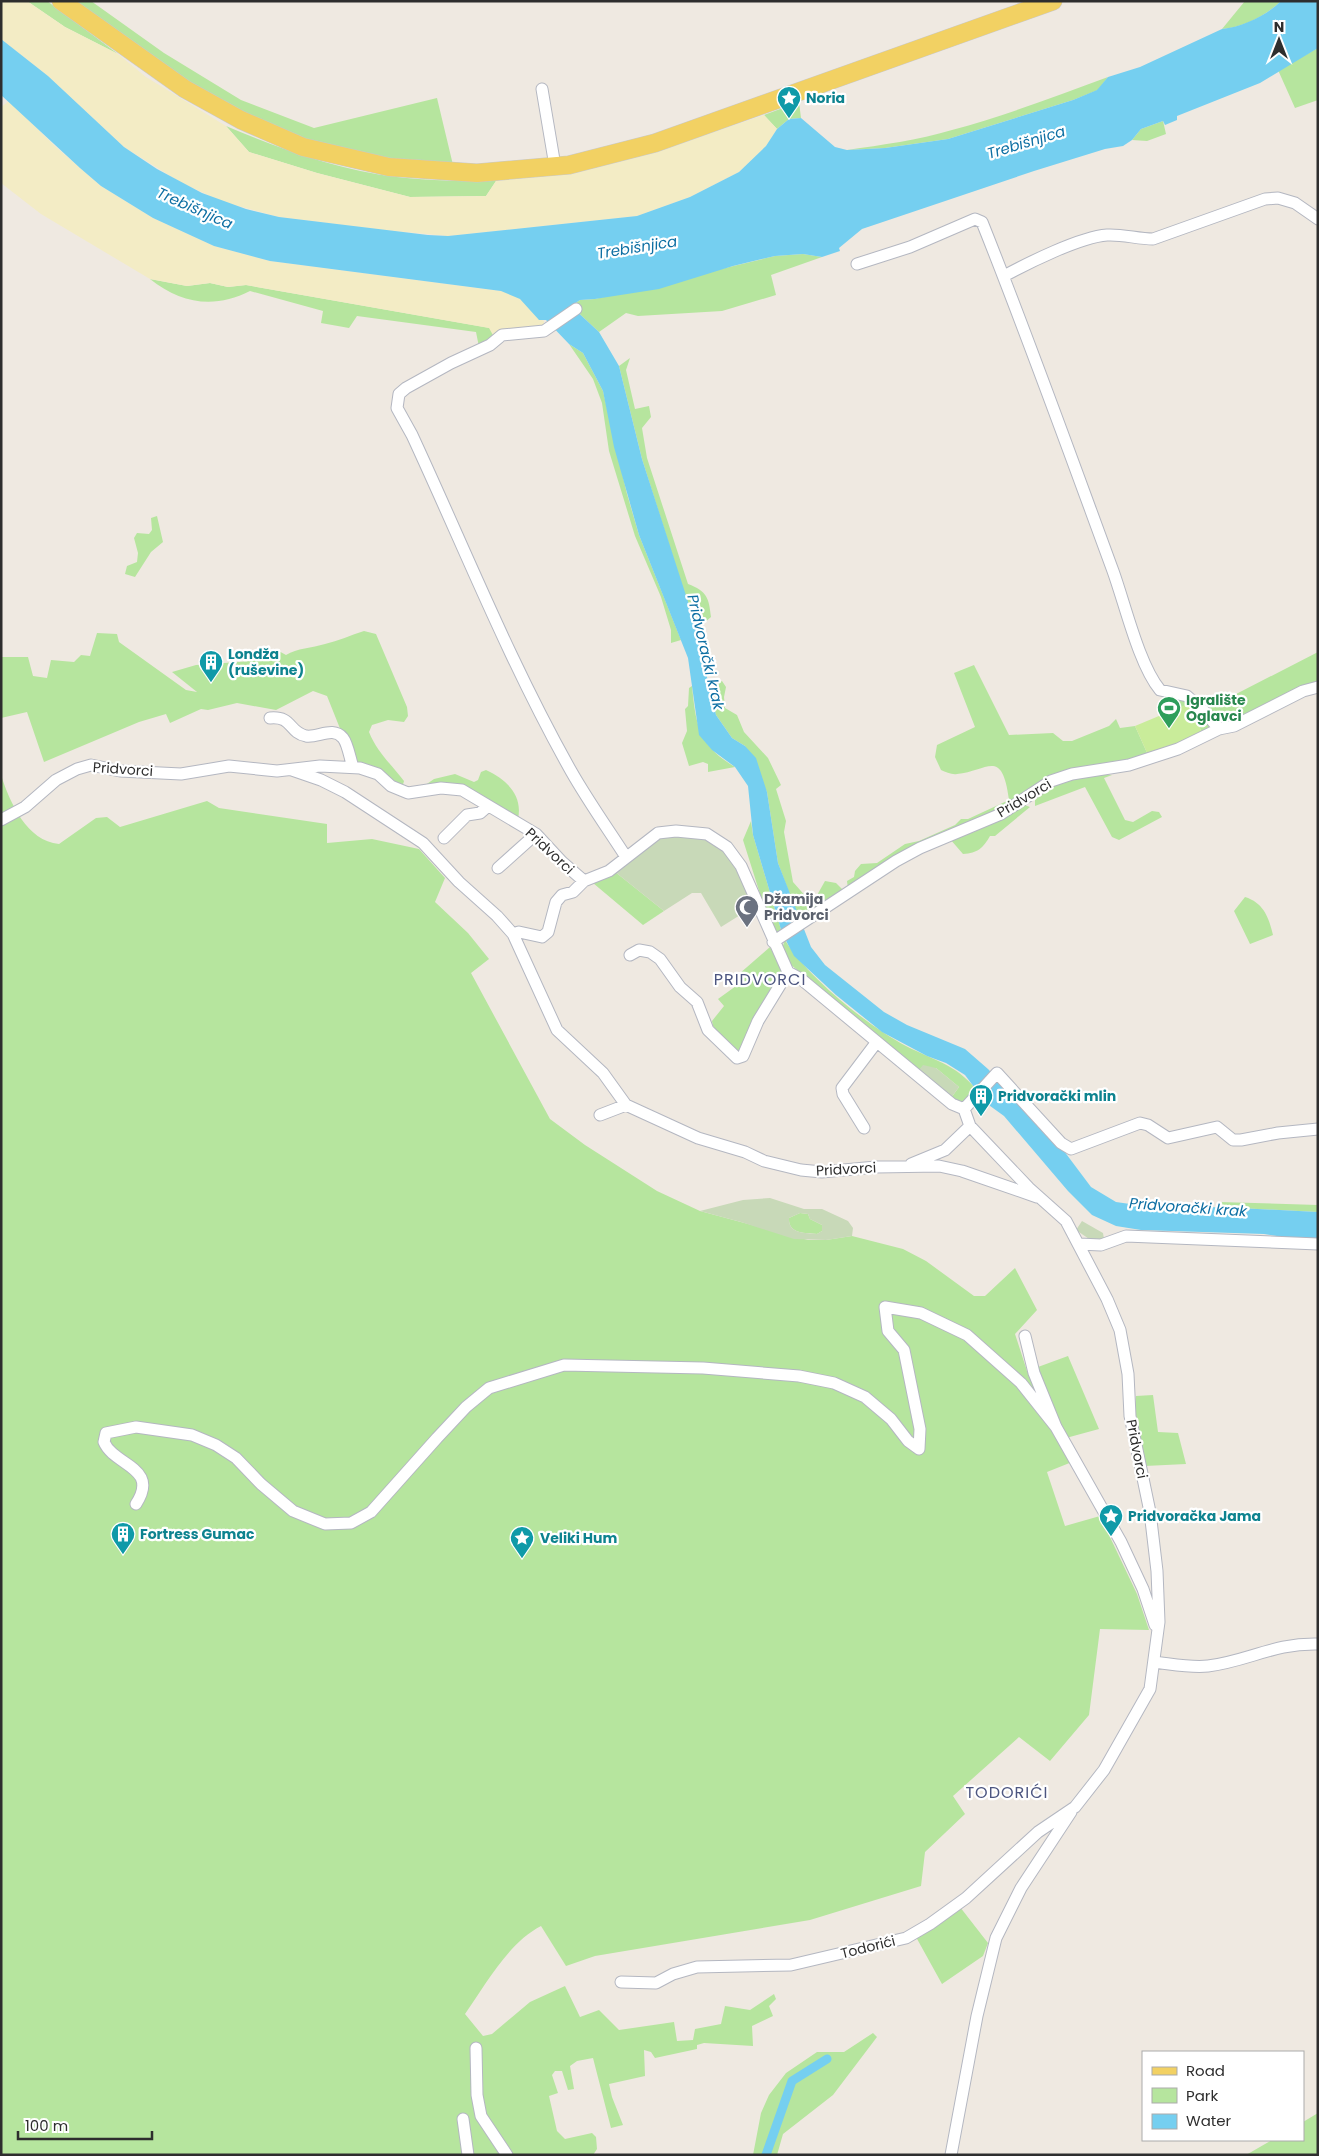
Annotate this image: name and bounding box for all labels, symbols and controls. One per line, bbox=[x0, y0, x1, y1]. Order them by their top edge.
north arrow bbox=[1254, 15, 1304, 65]
text: N bbox=[1274, 17, 1284, 37]
place icon: Noria bbox=[776, 85, 802, 119]
place label: Noria bbox=[806, 88, 845, 108]
water label: Trebišnjica bbox=[984, 120, 1068, 164]
water label: Trebišnjica bbox=[154, 182, 236, 234]
water label: Trebišnjica bbox=[595, 230, 679, 264]
water label: Pridvorački krak bbox=[682, 592, 730, 713]
place label: Londža (ruševine) bbox=[228, 644, 304, 680]
building icon: Londža (ruševine) bbox=[198, 649, 224, 683]
place label: Igralište Oglavci bbox=[1186, 690, 1246, 726]
sports icon: Igralište Oglavci bbox=[1156, 695, 1182, 729]
street label: Pridvorci bbox=[92, 757, 154, 781]
street label: Pridvorci bbox=[993, 774, 1055, 822]
street label: Pridvorci bbox=[521, 823, 579, 879]
place label: Džamija Pridvorci bbox=[764, 889, 829, 925]
mosque icon: Džamija Pridvorci bbox=[734, 894, 760, 928]
district label: PRIDVORCI bbox=[714, 968, 806, 991]
building icon: Pridvorački mlin bbox=[968, 1083, 994, 1117]
place label: Pridvorački mlin bbox=[998, 1086, 1116, 1106]
street label: Pridvorci bbox=[815, 1157, 877, 1181]
water label: Pridvorački krak bbox=[1128, 1192, 1249, 1222]
street label: Pridvorci bbox=[1121, 1418, 1153, 1480]
place icon: Pridvoračka Jama bbox=[1098, 1503, 1124, 1537]
place label: Pridvoračka Jama bbox=[1128, 1506, 1261, 1526]
building icon: Fortress Gumac bbox=[110, 1521, 136, 1555]
place label: Fortress Gumac bbox=[140, 1524, 255, 1544]
place icon: Veliki Hum bbox=[509, 1525, 535, 1559]
place label: Veliki Hum bbox=[540, 1528, 618, 1548]
district label: TODORIĆI bbox=[965, 1781, 1049, 1804]
street label: Todorići bbox=[839, 1931, 897, 1963]
legend bbox=[1142, 2051, 1304, 2141]
text: Road bbox=[1186, 2060, 1225, 2081]
text: Park bbox=[1186, 2085, 1218, 2106]
scale bar bbox=[18, 2108, 151, 2140]
text: Water bbox=[1186, 2110, 1232, 2131]
text: 100 m bbox=[25, 2115, 68, 2136]

